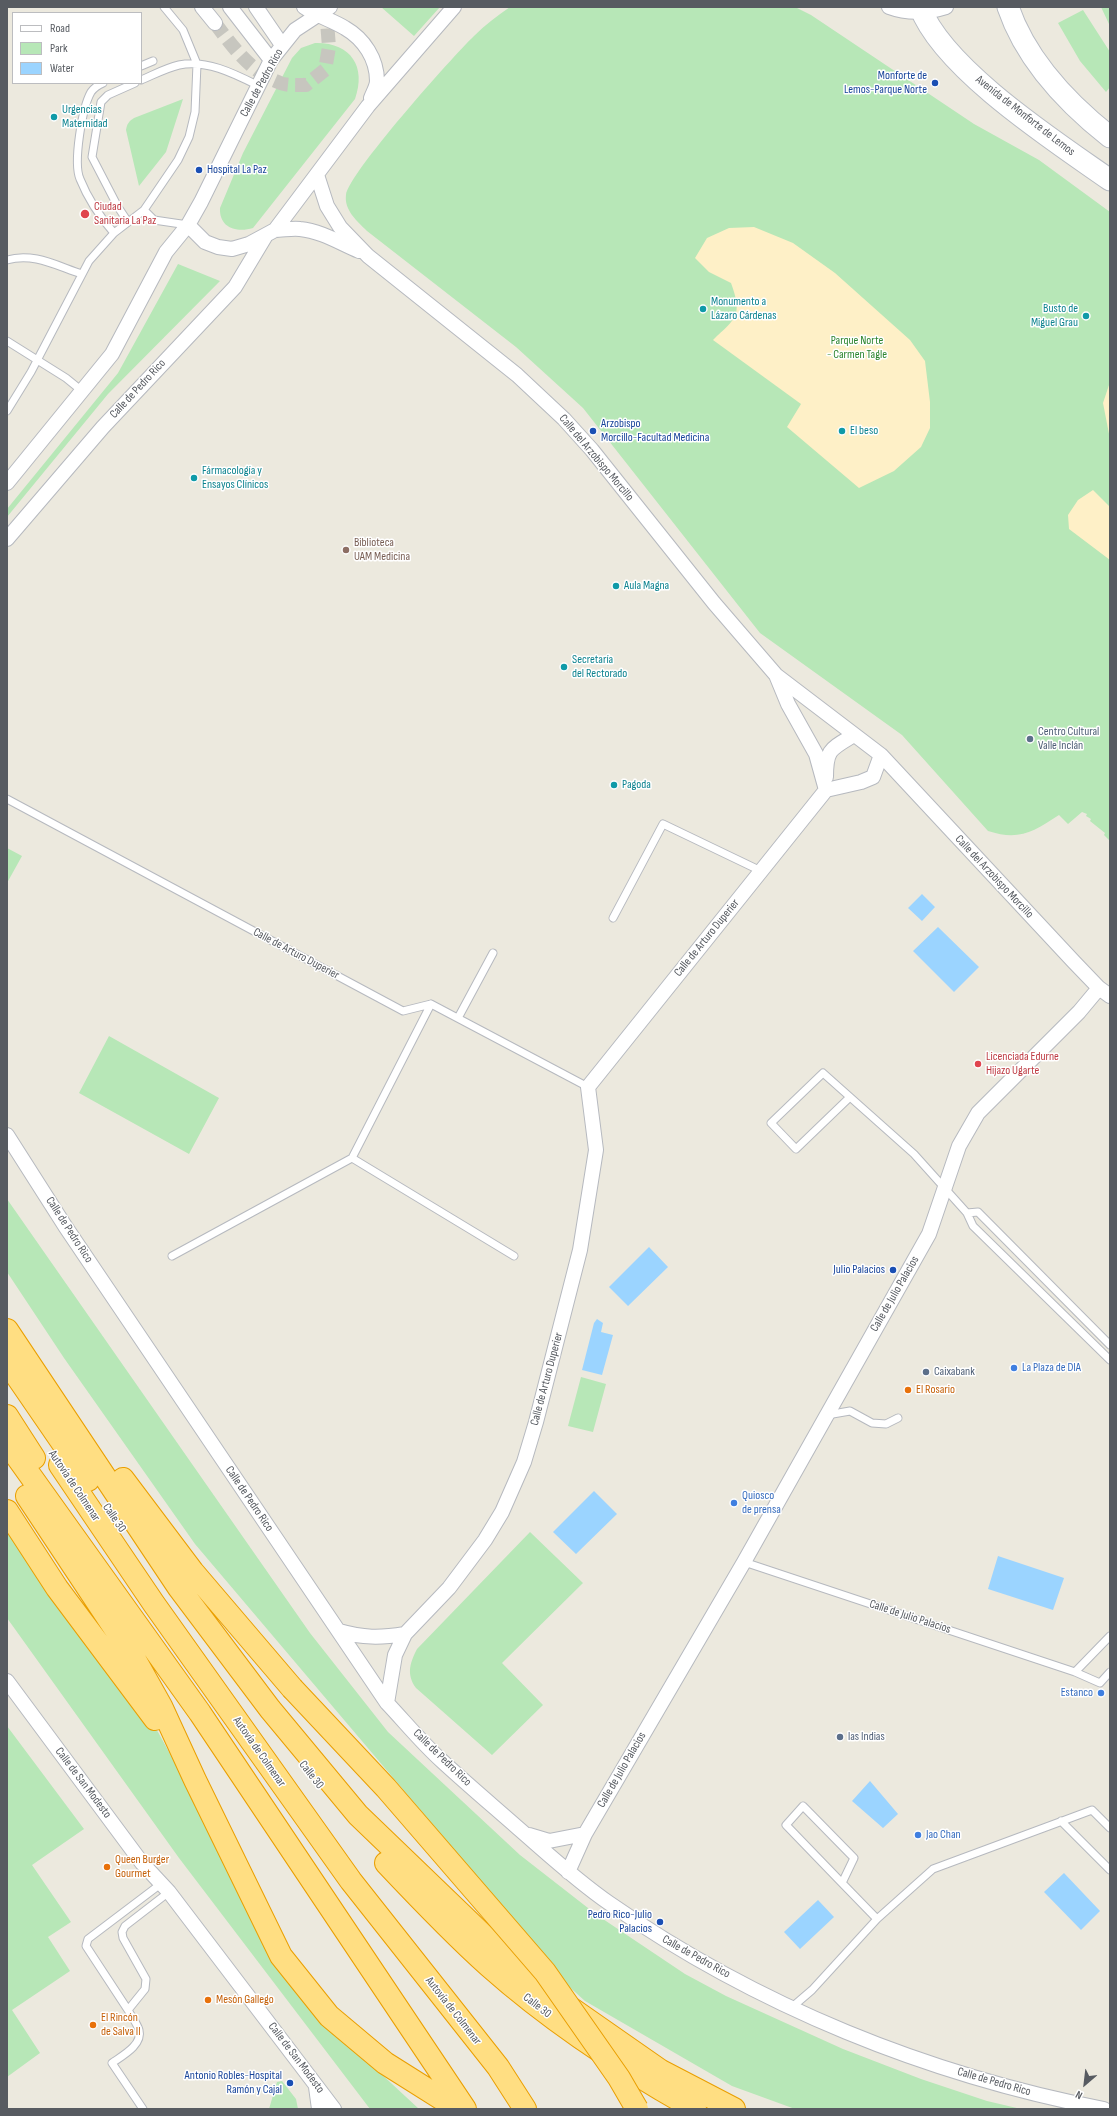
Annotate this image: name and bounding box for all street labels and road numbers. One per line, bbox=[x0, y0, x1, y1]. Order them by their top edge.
street label: Calle de Pedro Rico bbox=[237, 46, 287, 120]
street label: Avenida de Monforte de Lemos bbox=[972, 73, 1078, 159]
street label: Calle de Pedro Rico bbox=[107, 356, 169, 422]
street label: Calle del Arzobispo Morcillo bbox=[556, 412, 636, 504]
street label: Calle del Arzobispo Morcillo bbox=[952, 832, 1036, 922]
street label: Calle de Arturo Duperier bbox=[671, 896, 743, 980]
street label: Calle de Arturo Duperier bbox=[250, 925, 342, 983]
street label: Calle de Pedro Rico bbox=[42, 1194, 96, 1266]
street label: Calle de Julio Palacios bbox=[868, 1254, 922, 1334]
street label: Calle de Arturo Duperier bbox=[528, 1331, 566, 1427]
street label: Autovía de Colmenar bbox=[45, 1448, 103, 1524]
street label: Calle de Pedro Rico bbox=[222, 1464, 276, 1534]
street label: Calle 30 bbox=[99, 1501, 129, 1535]
street label: Calle de Julio Palacios bbox=[867, 1597, 953, 1637]
street label: Autovía de Colmenar bbox=[229, 1714, 289, 1790]
street label: Calle de Pedro Rico bbox=[410, 1727, 474, 1789]
street label: Calle de Julio Palacios bbox=[595, 1730, 649, 1810]
street label: Calle de San Modesto bbox=[52, 1745, 114, 1821]
street label: Calle 30 bbox=[296, 1758, 326, 1792]
street label: Calle de Pedro Rico bbox=[659, 1932, 733, 1982]
street label: Autovía de Colmenar bbox=[422, 1974, 484, 2048]
street label: Calle 30 bbox=[520, 1991, 554, 2021]
street label: Calle de San Modesto bbox=[265, 2020, 327, 2096]
street label: Calle de Pedro Rico bbox=[956, 2065, 1032, 2099]

